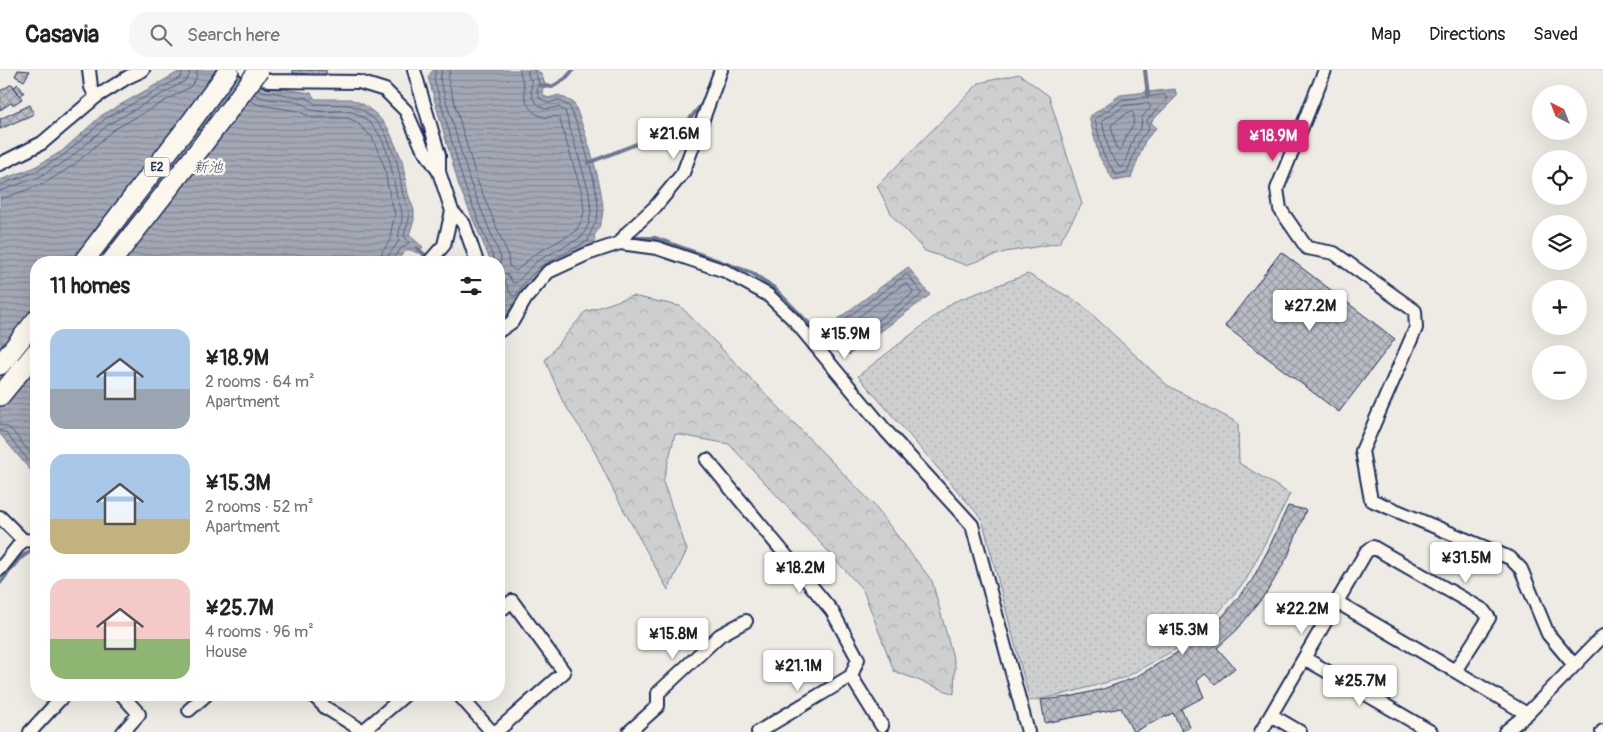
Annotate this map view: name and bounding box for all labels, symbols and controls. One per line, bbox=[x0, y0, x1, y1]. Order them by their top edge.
search box bbox=[129, 12, 479, 57]
text: Casavia bbox=[25, 20, 99, 49]
icon: search bbox=[147, 21, 175, 49]
text: Search here bbox=[187, 23, 280, 47]
text: Map bbox=[1371, 23, 1401, 46]
text: Directions bbox=[1429, 23, 1505, 46]
text: Saved bbox=[1533, 23, 1578, 46]
north arrow bbox=[1532, 85, 1588, 140]
map controls bbox=[1532, 85, 1587, 400]
pin: ¥21.6M bbox=[633, 118, 715, 160]
pin: ¥18.9M bbox=[1232, 119, 1314, 162]
text: ¥21.6M bbox=[649, 124, 699, 144]
text: ¥18.9M bbox=[1249, 126, 1297, 146]
button: locate bbox=[1532, 150, 1587, 205]
road number: E2 bbox=[144, 158, 170, 176]
water label: 新池 bbox=[193, 158, 224, 177]
button: layers bbox=[1532, 215, 1587, 270]
icon: filters bbox=[457, 272, 485, 300]
text: 11 homes bbox=[50, 273, 130, 300]
button: + bbox=[1532, 280, 1587, 335]
pin: ¥27.2M bbox=[1269, 290, 1351, 332]
text: ¥27.2M bbox=[1284, 296, 1336, 316]
pin: ¥15.9M bbox=[804, 318, 886, 360]
text: ¥15.9M bbox=[820, 324, 870, 344]
text: ¥18.9M bbox=[205, 345, 269, 372]
button: − bbox=[1532, 345, 1587, 400]
icon: home bbox=[90, 349, 150, 409]
text: 2 rooms · 64 m² bbox=[205, 372, 315, 392]
text: Apartment bbox=[205, 392, 280, 412]
text: ¥15.3M bbox=[205, 470, 271, 497]
icon: home bbox=[90, 474, 150, 534]
text: 2 rooms · 52 m² bbox=[205, 497, 314, 517]
text: Apartment bbox=[205, 517, 280, 537]
pin: ¥31.5M bbox=[1425, 542, 1507, 584]
text: ¥31.5M bbox=[1441, 548, 1491, 568]
pin: ¥18.2M bbox=[759, 552, 841, 594]
text: ¥18.2M bbox=[775, 558, 825, 578]
pin: ¥22.2M bbox=[1261, 592, 1343, 635]
text: ¥25.7M bbox=[205, 595, 274, 622]
icon: home bbox=[90, 599, 150, 659]
text: ¥22.2M bbox=[1276, 599, 1328, 619]
pin: ¥15.3M bbox=[1142, 614, 1224, 656]
pin: ¥15.8M bbox=[632, 618, 714, 660]
text: ¥15.3M bbox=[1158, 620, 1208, 640]
text: 4 rooms · 96 m² bbox=[205, 622, 314, 642]
text: ¥15.8M bbox=[648, 624, 698, 644]
text: House bbox=[205, 642, 247, 662]
pin: ¥21.1M bbox=[757, 650, 839, 692]
text: ¥21.1M bbox=[774, 656, 822, 676]
pin: ¥25.7M bbox=[1319, 664, 1401, 707]
text: ¥25.7M bbox=[1334, 671, 1386, 691]

